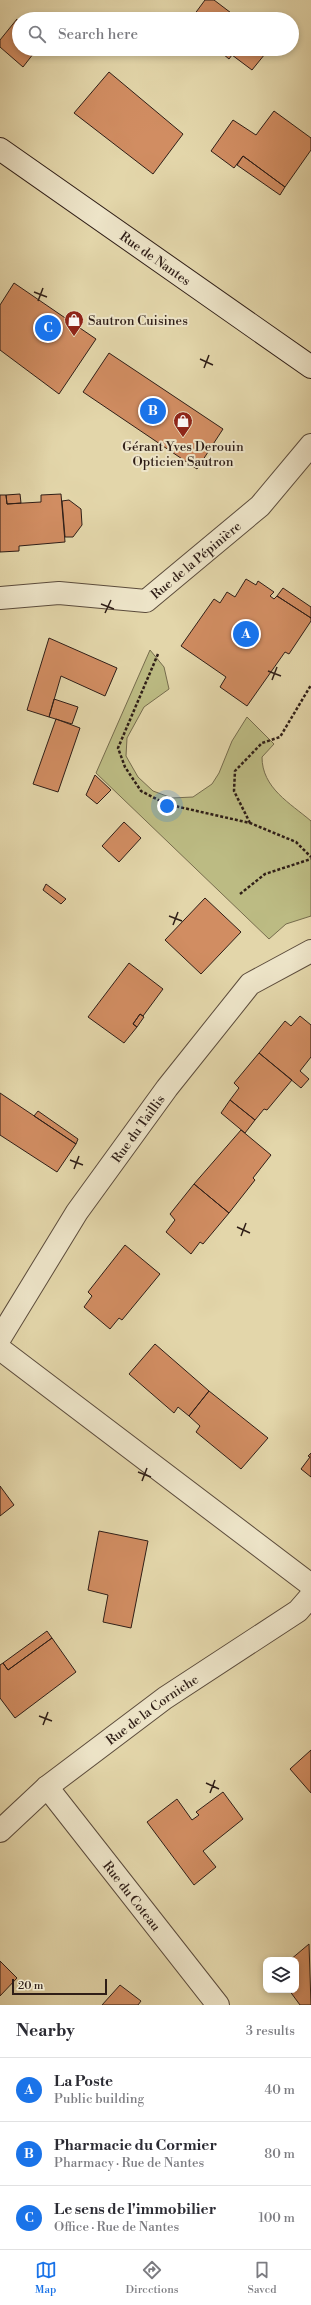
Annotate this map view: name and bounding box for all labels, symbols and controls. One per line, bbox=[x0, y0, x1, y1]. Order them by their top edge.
search box bbox=[12, 12, 299, 56]
icon: search bbox=[26, 23, 48, 45]
text: Search here bbox=[58, 25, 138, 44]
street label: Rue de Nantes bbox=[116, 229, 194, 289]
shop icon: Sautron Cuisines bbox=[63, 309, 85, 337]
pin: C bbox=[35, 313, 61, 343]
place label: Sautron Cuisines bbox=[88, 313, 188, 329]
pin: B bbox=[140, 396, 166, 426]
shop icon: Gérant Yves Derouin Opticien Sautron bbox=[172, 410, 194, 438]
place label: Gérant Yves Derouin Opticien Sautron bbox=[122, 439, 244, 470]
street label: Rue de la Pépinière bbox=[148, 518, 245, 603]
pin: A bbox=[233, 619, 259, 649]
your location bbox=[157, 796, 177, 816]
street label: Rue du Taillis bbox=[108, 1092, 169, 1166]
street label: Rue de la Corniche bbox=[103, 1671, 202, 1749]
street label: Rue du Coteau bbox=[99, 1858, 164, 1935]
map controls bbox=[263, 1957, 299, 1993]
button: layers bbox=[263, 1957, 299, 1993]
scale bar bbox=[12, 1977, 107, 1996]
text: 20 m bbox=[18, 1979, 43, 1993]
text: Nearby bbox=[16, 2020, 75, 2042]
text: 3 results bbox=[246, 2023, 295, 2039]
text: La Poste bbox=[54, 2072, 113, 2091]
text: A bbox=[24, 2082, 34, 2098]
text: 40 m bbox=[265, 2082, 295, 2098]
text: Public building bbox=[54, 2091, 144, 2107]
text: Pharmacie du Cormier bbox=[54, 2136, 217, 2155]
text: B bbox=[24, 2146, 34, 2162]
text: 80 m bbox=[264, 2146, 295, 2162]
text: Pharmacy · Rue de Nantes bbox=[54, 2155, 204, 2171]
text: Le sens de l'immobilier bbox=[54, 2200, 216, 2219]
text: C bbox=[24, 2210, 34, 2226]
text: 100 m bbox=[259, 2210, 295, 2226]
text: Office · Rue de Nantes bbox=[54, 2219, 179, 2235]
tab: Map bbox=[35, 2259, 57, 2297]
tab: Directions bbox=[126, 2259, 179, 2297]
tab: Saved bbox=[248, 2259, 276, 2297]

